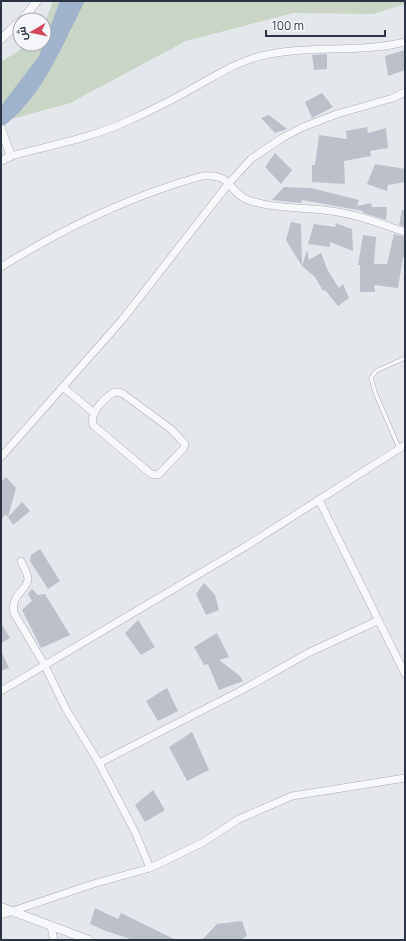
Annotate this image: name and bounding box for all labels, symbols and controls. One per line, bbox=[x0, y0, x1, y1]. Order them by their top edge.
north arrow bbox=[12, 12, 52, 52]
scale bar bbox=[266, 12, 385, 38]
text: 100 m bbox=[272, 17, 304, 34]
text: ش bbox=[13, 25, 30, 42]

